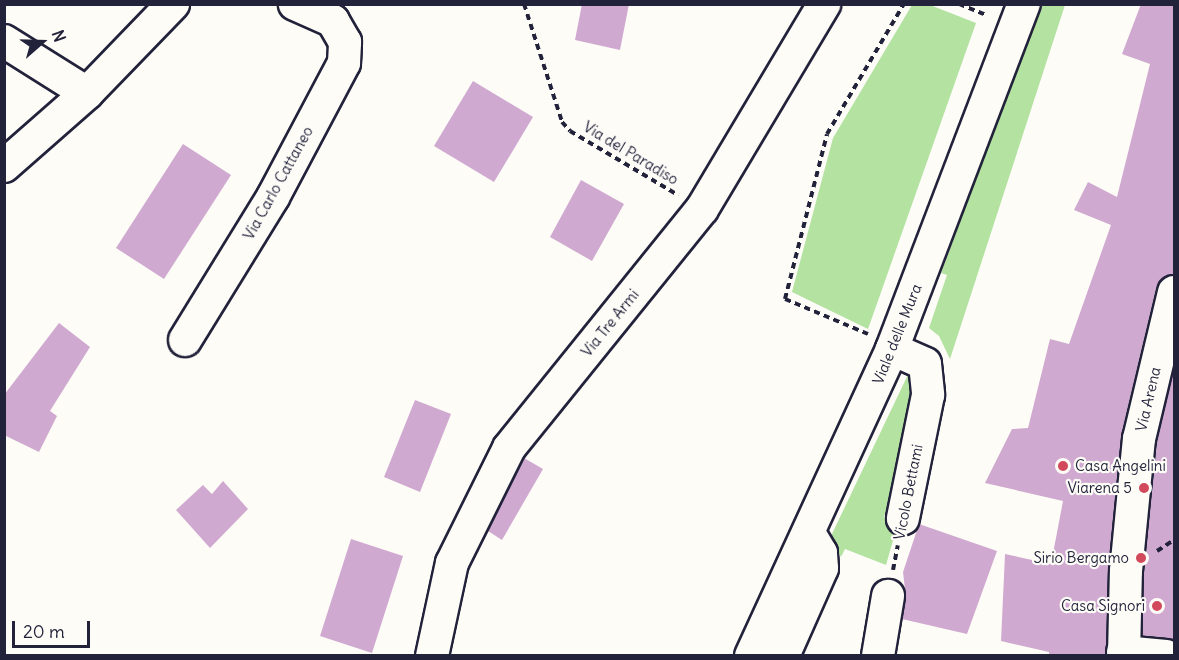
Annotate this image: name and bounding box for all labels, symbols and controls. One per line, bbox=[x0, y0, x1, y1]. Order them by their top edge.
north arrow bbox=[12, 12, 72, 72]
text: N bbox=[48, 27, 70, 44]
street label: Via del Paradiso bbox=[580, 118, 682, 188]
street label: Via Carlo Cattaneo bbox=[239, 123, 317, 243]
street label: Viale delle Mura bbox=[869, 281, 925, 387]
street label: Via Tre Armi bbox=[577, 286, 643, 360]
street label: Via Arena bbox=[1132, 365, 1164, 433]
street label: Vicolo Bettami bbox=[890, 443, 926, 541]
place label: Casa Angelini bbox=[1075, 457, 1166, 475]
marker: Casa Angelini bbox=[1056, 459, 1070, 473]
place label: Viarena 5 bbox=[1068, 479, 1132, 497]
marker: Viarena 5 bbox=[1137, 481, 1151, 495]
place label: Sirio Bergamo bbox=[1033, 549, 1129, 567]
marker: Sirio Bergamo bbox=[1134, 551, 1148, 565]
place label: Casa Signori bbox=[1061, 597, 1145, 615]
marker: Casa Signori bbox=[1150, 599, 1164, 613]
scale bar bbox=[15, 609, 93, 647]
text: 20 m bbox=[23, 620, 65, 643]

